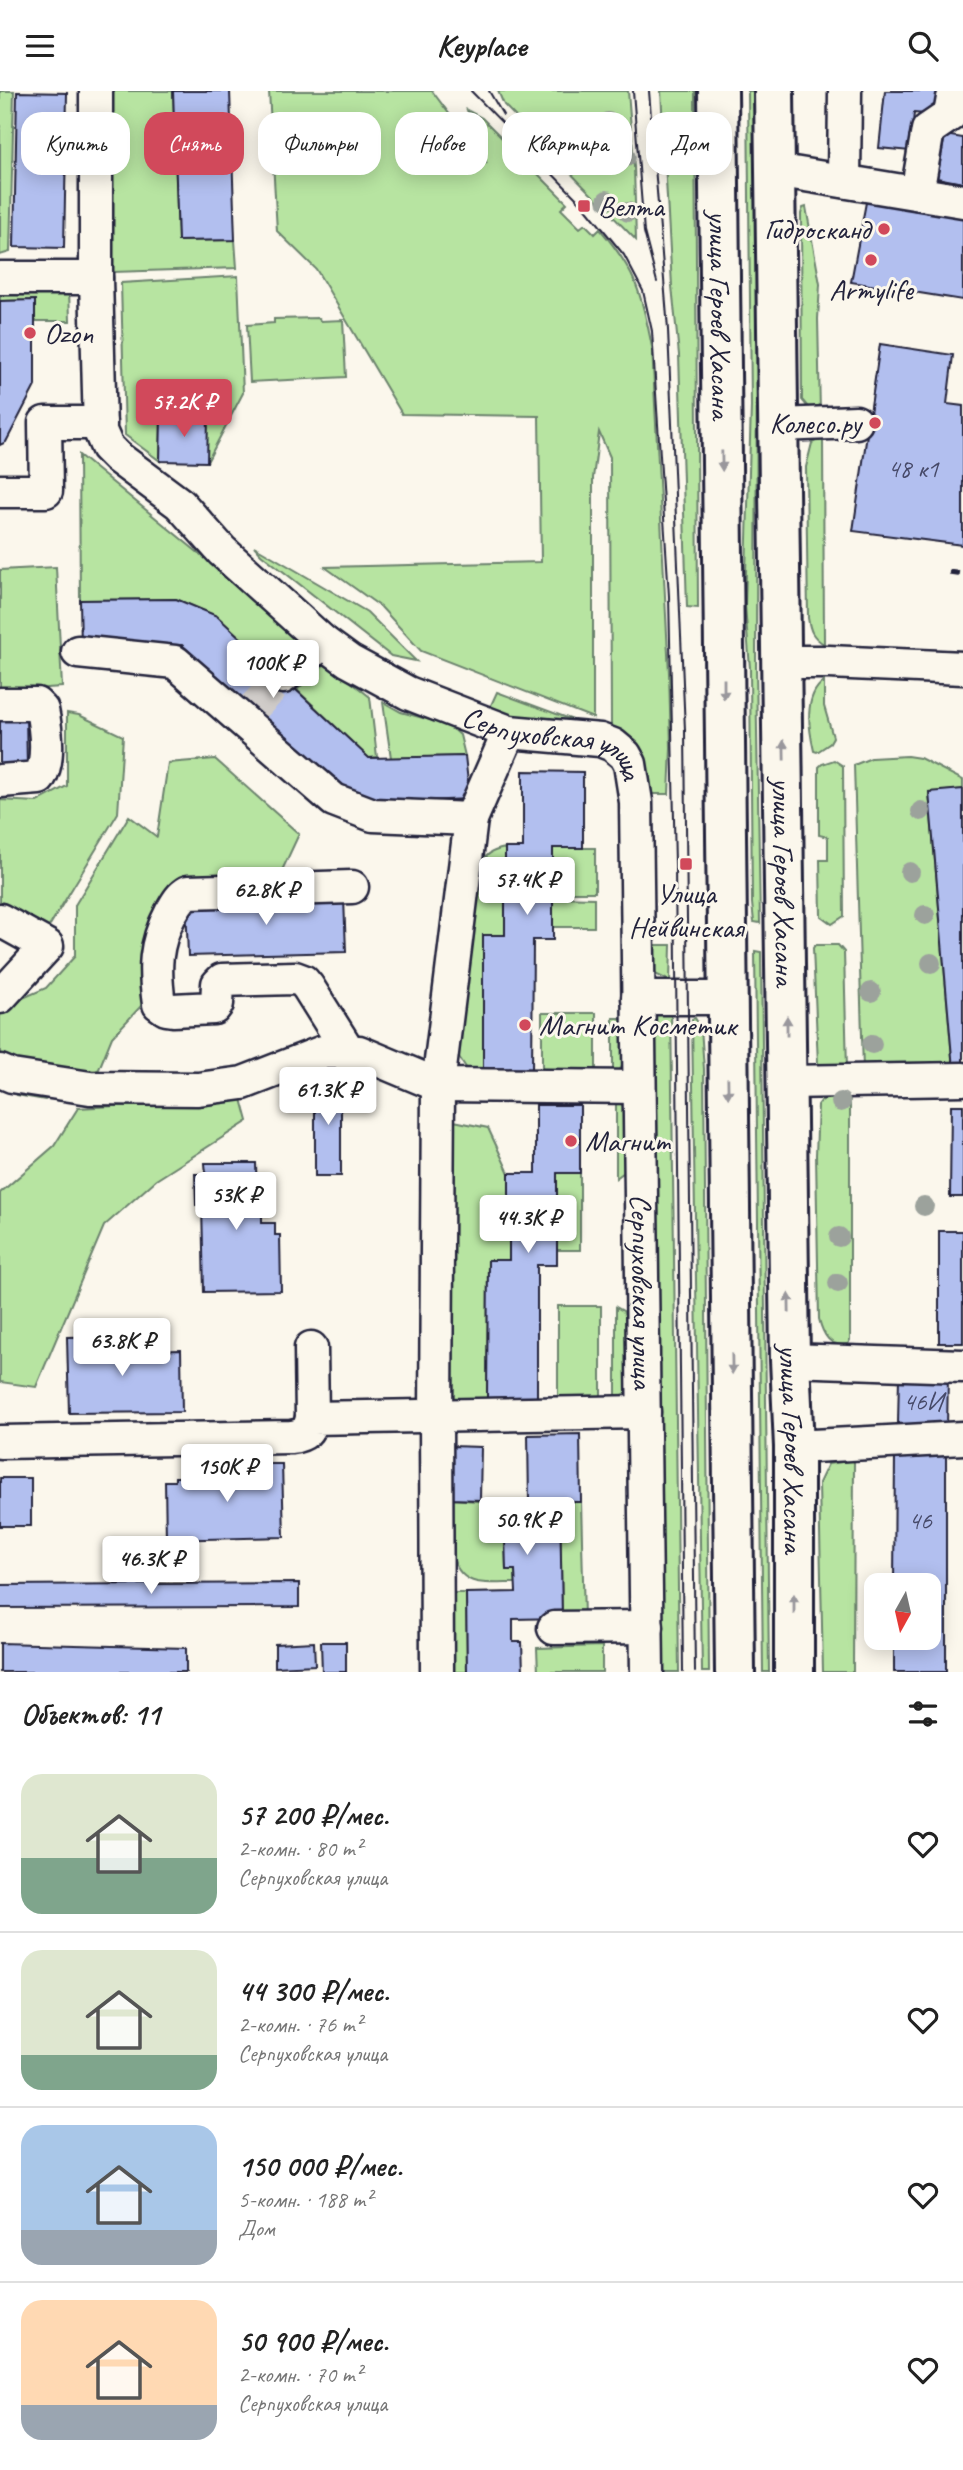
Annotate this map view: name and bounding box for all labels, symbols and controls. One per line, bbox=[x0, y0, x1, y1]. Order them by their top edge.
text: Keyplace bbox=[437, 25, 526, 66]
icon: menu bbox=[21, 27, 59, 65]
icon: search bbox=[904, 27, 942, 65]
chip: Купить bbox=[21, 112, 130, 175]
chip: Снять bbox=[144, 112, 244, 175]
chip: Фильтры bbox=[258, 112, 381, 175]
chip: Новое bbox=[395, 112, 488, 175]
chip: Квартира bbox=[502, 112, 632, 175]
chip: Дом bbox=[646, 112, 732, 175]
place label: Велта bbox=[598, 187, 666, 225]
marker: Велта bbox=[576, 198, 592, 214]
street label: улица Героев Хасана bbox=[700, 209, 741, 422]
place label: Гидросканд bbox=[764, 210, 873, 248]
marker: Гидросканд bbox=[876, 221, 892, 237]
marker: Armylife bbox=[863, 252, 879, 268]
place label: Armylife bbox=[829, 270, 915, 308]
place label: Ozon bbox=[44, 314, 94, 352]
marker: Ozon bbox=[22, 325, 38, 341]
pin: 57.2K ₽ bbox=[119, 379, 249, 439]
text: 57.2K ₽ bbox=[152, 387, 216, 416]
place label: Колесо.ру bbox=[769, 404, 864, 442]
marker: Колесо.ру bbox=[867, 415, 883, 431]
one-way arrow bbox=[716, 450, 728, 472]
house number: 48 к1 bbox=[888, 452, 940, 485]
pin: 100K ₽ bbox=[216, 641, 330, 700]
text: 100K ₽ bbox=[243, 648, 303, 677]
one-way arrow bbox=[718, 678, 730, 700]
street label: Серпуховская улица bbox=[457, 697, 651, 784]
one-way arrow bbox=[778, 739, 790, 761]
street label: улица Героев Хасана bbox=[764, 775, 804, 989]
marker: Улица Нейвинская bbox=[678, 856, 694, 872]
pin: 57.4K ₽ bbox=[462, 857, 592, 917]
text: 57.4K ₽ bbox=[495, 865, 559, 894]
pin: 62.8K ₽ bbox=[201, 867, 331, 927]
place label: Улица Нейвинская bbox=[629, 874, 746, 946]
text: 62.8K ₽ bbox=[233, 875, 299, 904]
place label: Магнит Косметик bbox=[539, 1006, 739, 1044]
one-way arrow bbox=[781, 1015, 793, 1037]
marker: Магнит Косметик bbox=[517, 1017, 533, 1033]
pin: 61.3K ₽ bbox=[263, 1067, 393, 1127]
text: 61.3K ₽ bbox=[295, 1075, 361, 1104]
one-way arrow bbox=[722, 1077, 734, 1099]
place label: Магнит bbox=[585, 1122, 671, 1160]
marker: Магнит bbox=[563, 1133, 579, 1149]
pin: 53K ₽ bbox=[187, 1173, 285, 1232]
text: 53K ₽ bbox=[211, 1180, 261, 1209]
street label: Серпуховская улица bbox=[622, 1194, 662, 1391]
pin: 44.3K ₽ bbox=[463, 1195, 593, 1255]
text: 44.3K ₽ bbox=[496, 1203, 560, 1232]
one-way arrow bbox=[783, 1292, 795, 1314]
pin: 63.8K ₽ bbox=[57, 1319, 187, 1378]
text: 63.8K ₽ bbox=[89, 1326, 155, 1355]
street label: улица Героев Хасана bbox=[771, 1342, 813, 1556]
one-way arrow bbox=[726, 1353, 737, 1375]
house number: 46И bbox=[903, 1385, 947, 1418]
pin: 150K ₽ bbox=[170, 1445, 284, 1504]
text: 150K ₽ bbox=[197, 1452, 257, 1481]
pin: 50.9K ₽ bbox=[462, 1497, 592, 1557]
house number: 46 bbox=[908, 1504, 933, 1537]
text: 50.9K ₽ bbox=[495, 1505, 559, 1534]
pin: 46.3K ₽ bbox=[86, 1537, 216, 1596]
text: 46.3K ₽ bbox=[118, 1544, 184, 1573]
north arrow bbox=[864, 1573, 942, 1650]
map controls bbox=[864, 1573, 941, 1650]
one-way arrow bbox=[788, 1593, 800, 1615]
text: Объектов: 11 bbox=[21, 1695, 160, 1733]
icon: filters bbox=[904, 1695, 942, 1733]
text: 57 200 ₽/мес. bbox=[238, 1796, 388, 1834]
icon: home bbox=[77, 1802, 161, 1886]
icon: heart bbox=[904, 1825, 942, 1863]
text: 2-комн. · 80 m² bbox=[238, 1834, 362, 1863]
text: Серпуховская улица bbox=[238, 1863, 387, 1892]
text: 44 300 ₽/мес. bbox=[238, 1972, 389, 2010]
icon: home bbox=[77, 1978, 161, 2062]
icon: heart bbox=[904, 2001, 942, 2039]
text: 2-комн. · 76 m² bbox=[238, 2010, 362, 2039]
text: Серпуховская улица bbox=[238, 2039, 387, 2068]
text: 150 000 ₽/мес. bbox=[238, 2147, 402, 2185]
icon: home bbox=[77, 2153, 161, 2237]
icon: heart bbox=[904, 2176, 942, 2214]
text: 5-комн. · 188 m² bbox=[238, 2185, 372, 2214]
text: Дом bbox=[238, 2214, 275, 2243]
text: 50 900 ₽/мес. bbox=[238, 2322, 388, 2360]
icon: home bbox=[77, 2328, 161, 2412]
icon: heart bbox=[904, 2351, 942, 2389]
text: 2-комн. · 70 m² bbox=[238, 2360, 362, 2389]
text: Серпуховская улица bbox=[238, 2389, 387, 2418]

